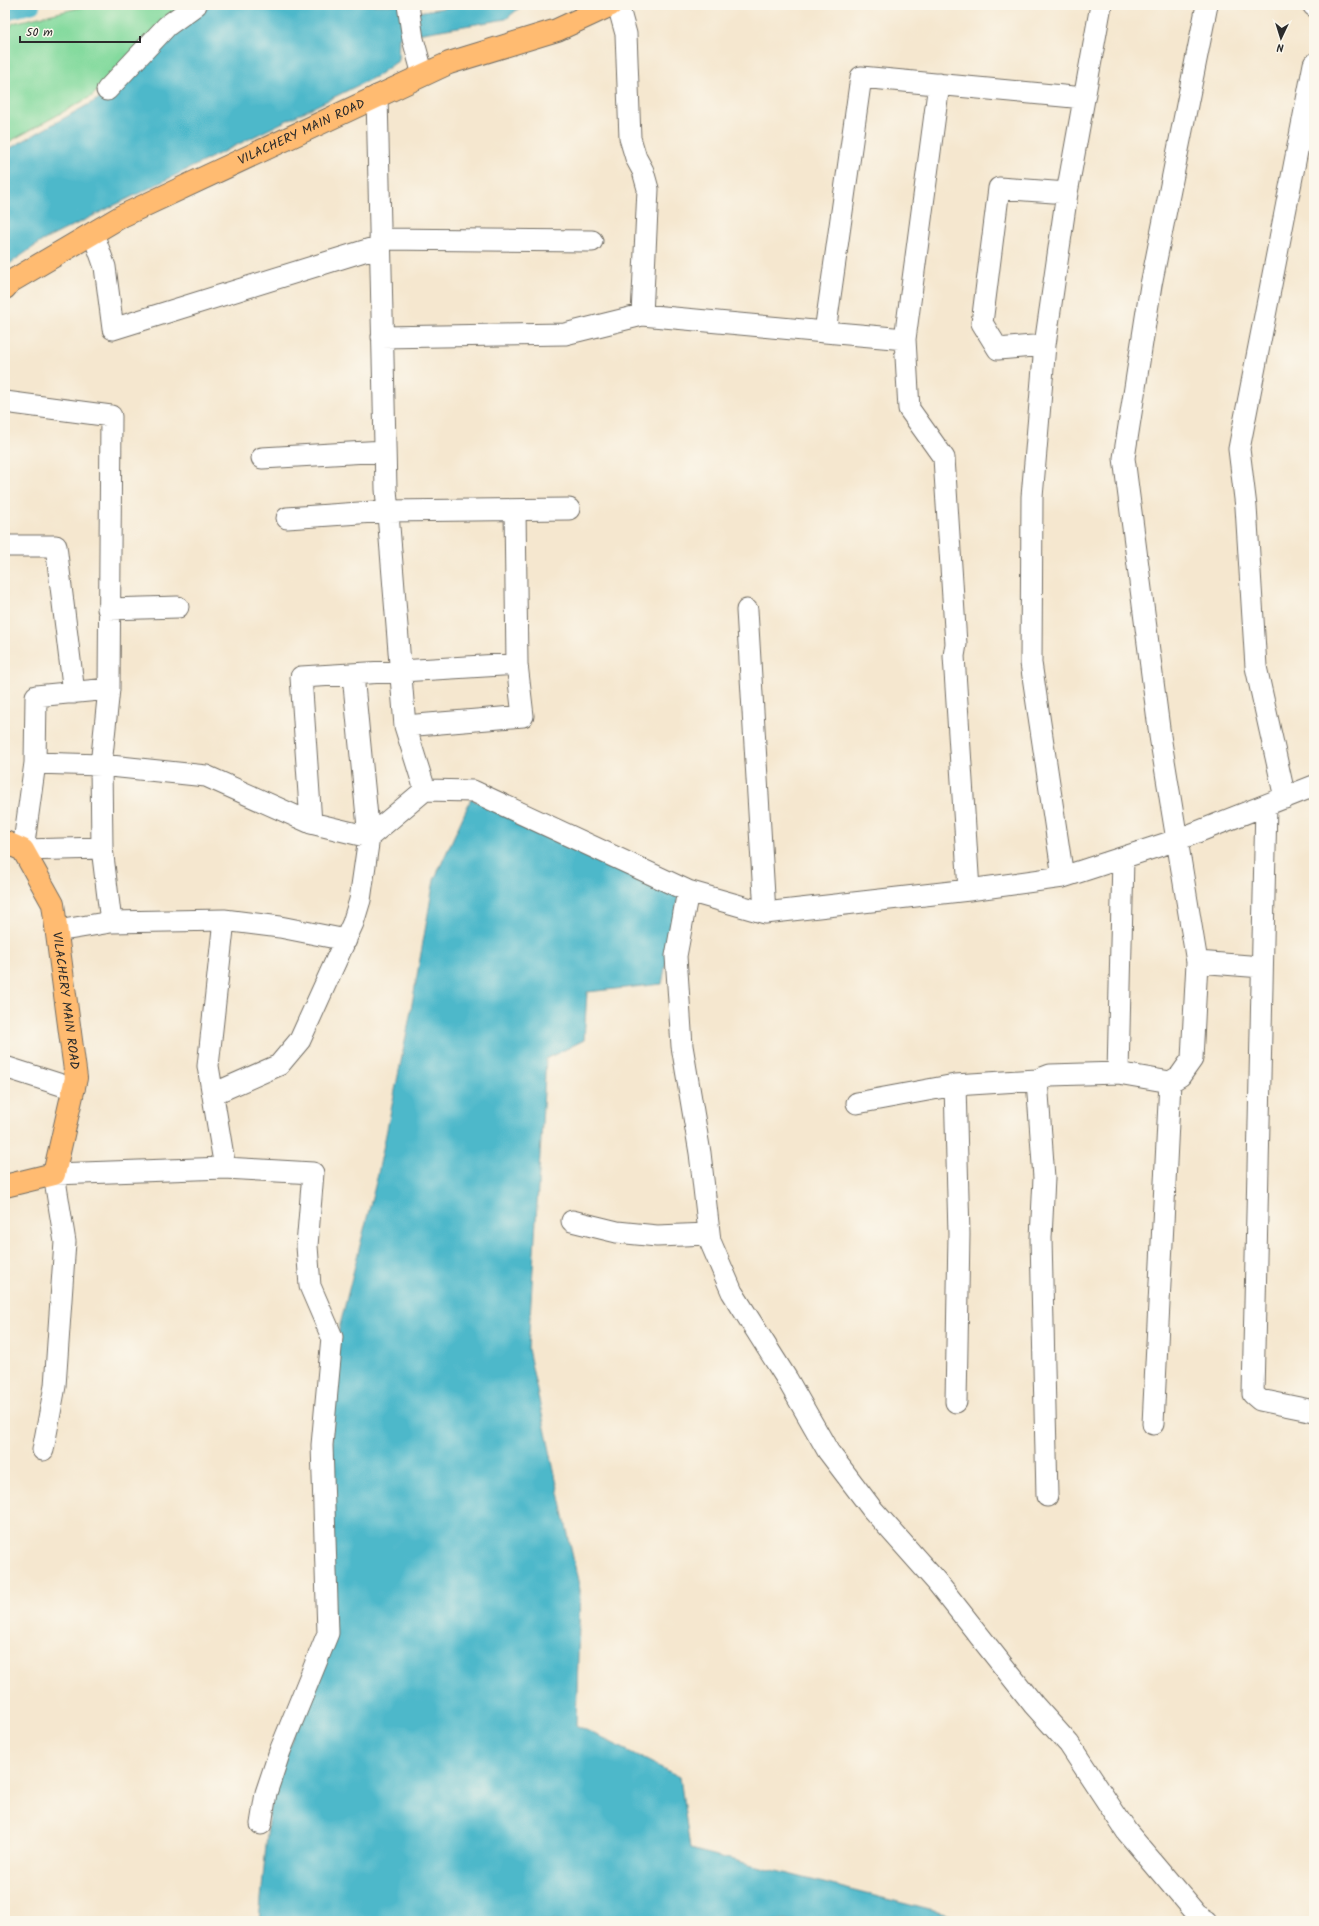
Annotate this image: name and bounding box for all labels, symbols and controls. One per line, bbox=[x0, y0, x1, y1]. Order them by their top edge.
scale bar bbox=[20, 18, 140, 44]
north arrow bbox=[1261, 18, 1301, 58]
text: 50 m bbox=[26, 23, 53, 42]
text: N bbox=[1276, 38, 1284, 56]
street label: VILACHERY MAIN ROAD bbox=[234, 93, 369, 171]
street label: VILACHERY MAIN ROAD bbox=[46, 931, 85, 1071]

